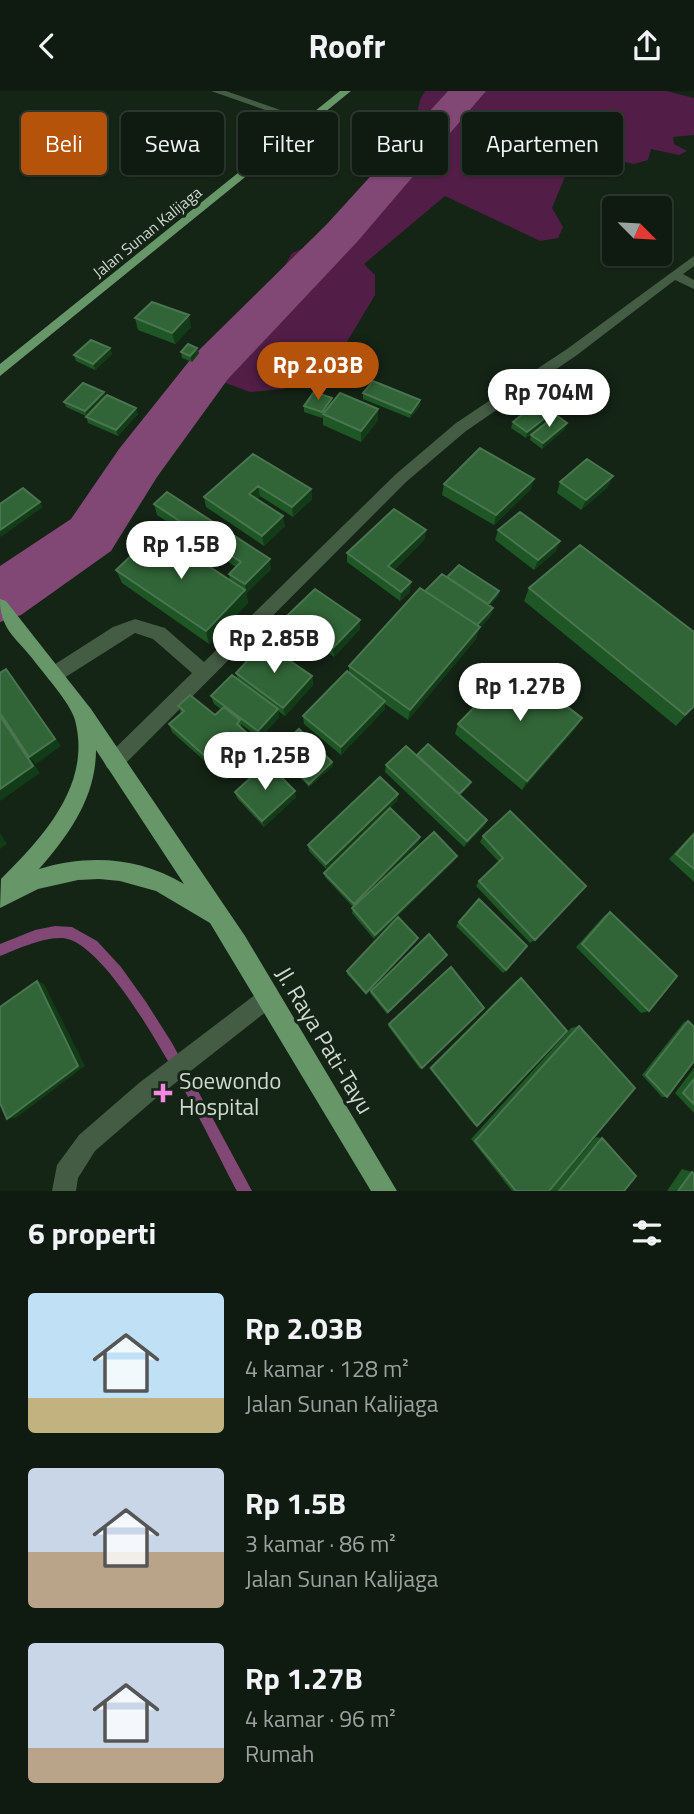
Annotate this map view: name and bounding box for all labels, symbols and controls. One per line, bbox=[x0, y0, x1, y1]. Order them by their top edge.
text: Roofr bbox=[309, 22, 385, 70]
icon: back bbox=[28, 27, 66, 65]
icon: share bbox=[628, 27, 666, 65]
chip: Beli bbox=[21, 112, 107, 175]
chip: Sewa bbox=[121, 112, 224, 175]
chip: Filter bbox=[238, 112, 338, 175]
chip: Baru bbox=[352, 112, 448, 175]
chip: Apartemen bbox=[462, 112, 623, 175]
street label: Jalan Sunan Kalijaga bbox=[87, 180, 207, 284]
north arrow bbox=[602, 196, 672, 266]
map controls bbox=[602, 196, 672, 266]
pin: Rp 2.03B bbox=[246, 343, 390, 402]
text: Rp 2.03B bbox=[273, 347, 363, 382]
pin: Rp 704M bbox=[484, 369, 614, 429]
text: Rp 704M bbox=[504, 374, 594, 409]
pin: Rp 1.5B bbox=[116, 521, 246, 581]
text: Rp 1.5B bbox=[142, 526, 220, 561]
pin: Rp 2.85B bbox=[202, 615, 346, 675]
text: Rp 2.85B bbox=[229, 620, 319, 655]
pin: Rp 1.27B bbox=[448, 663, 592, 723]
text: Rp 1.27B bbox=[475, 668, 565, 703]
pin: Rp 1.25B bbox=[193, 733, 337, 792]
text: Rp 1.25B bbox=[220, 737, 310, 772]
street label: Jl. Raya Pati-Tayu bbox=[267, 960, 383, 1120]
place label: Soewondo Hospital bbox=[179, 1063, 281, 1124]
marker: Soewondo Hospital bbox=[153, 1083, 173, 1103]
text: 6 properti bbox=[28, 1210, 156, 1256]
icon: filters bbox=[628, 1214, 666, 1252]
text: Rp 2.03B bbox=[245, 1305, 363, 1351]
icon: home bbox=[84, 1321, 168, 1405]
text: 4 kamar · 128 m² bbox=[245, 1351, 409, 1386]
text: Jalan Sunan Kalijaga bbox=[245, 1386, 438, 1421]
text: Rp 1.5B bbox=[245, 1480, 346, 1526]
icon: home bbox=[84, 1496, 168, 1580]
text: 3 kamar · 86 m² bbox=[245, 1526, 396, 1561]
text: Jalan Sunan Kalijaga bbox=[245, 1561, 438, 1596]
text: Rp 1.27B bbox=[245, 1655, 363, 1701]
icon: home bbox=[84, 1671, 168, 1755]
text: 4 kamar · 96 m² bbox=[245, 1701, 396, 1736]
text: Rumah bbox=[245, 1736, 314, 1771]

